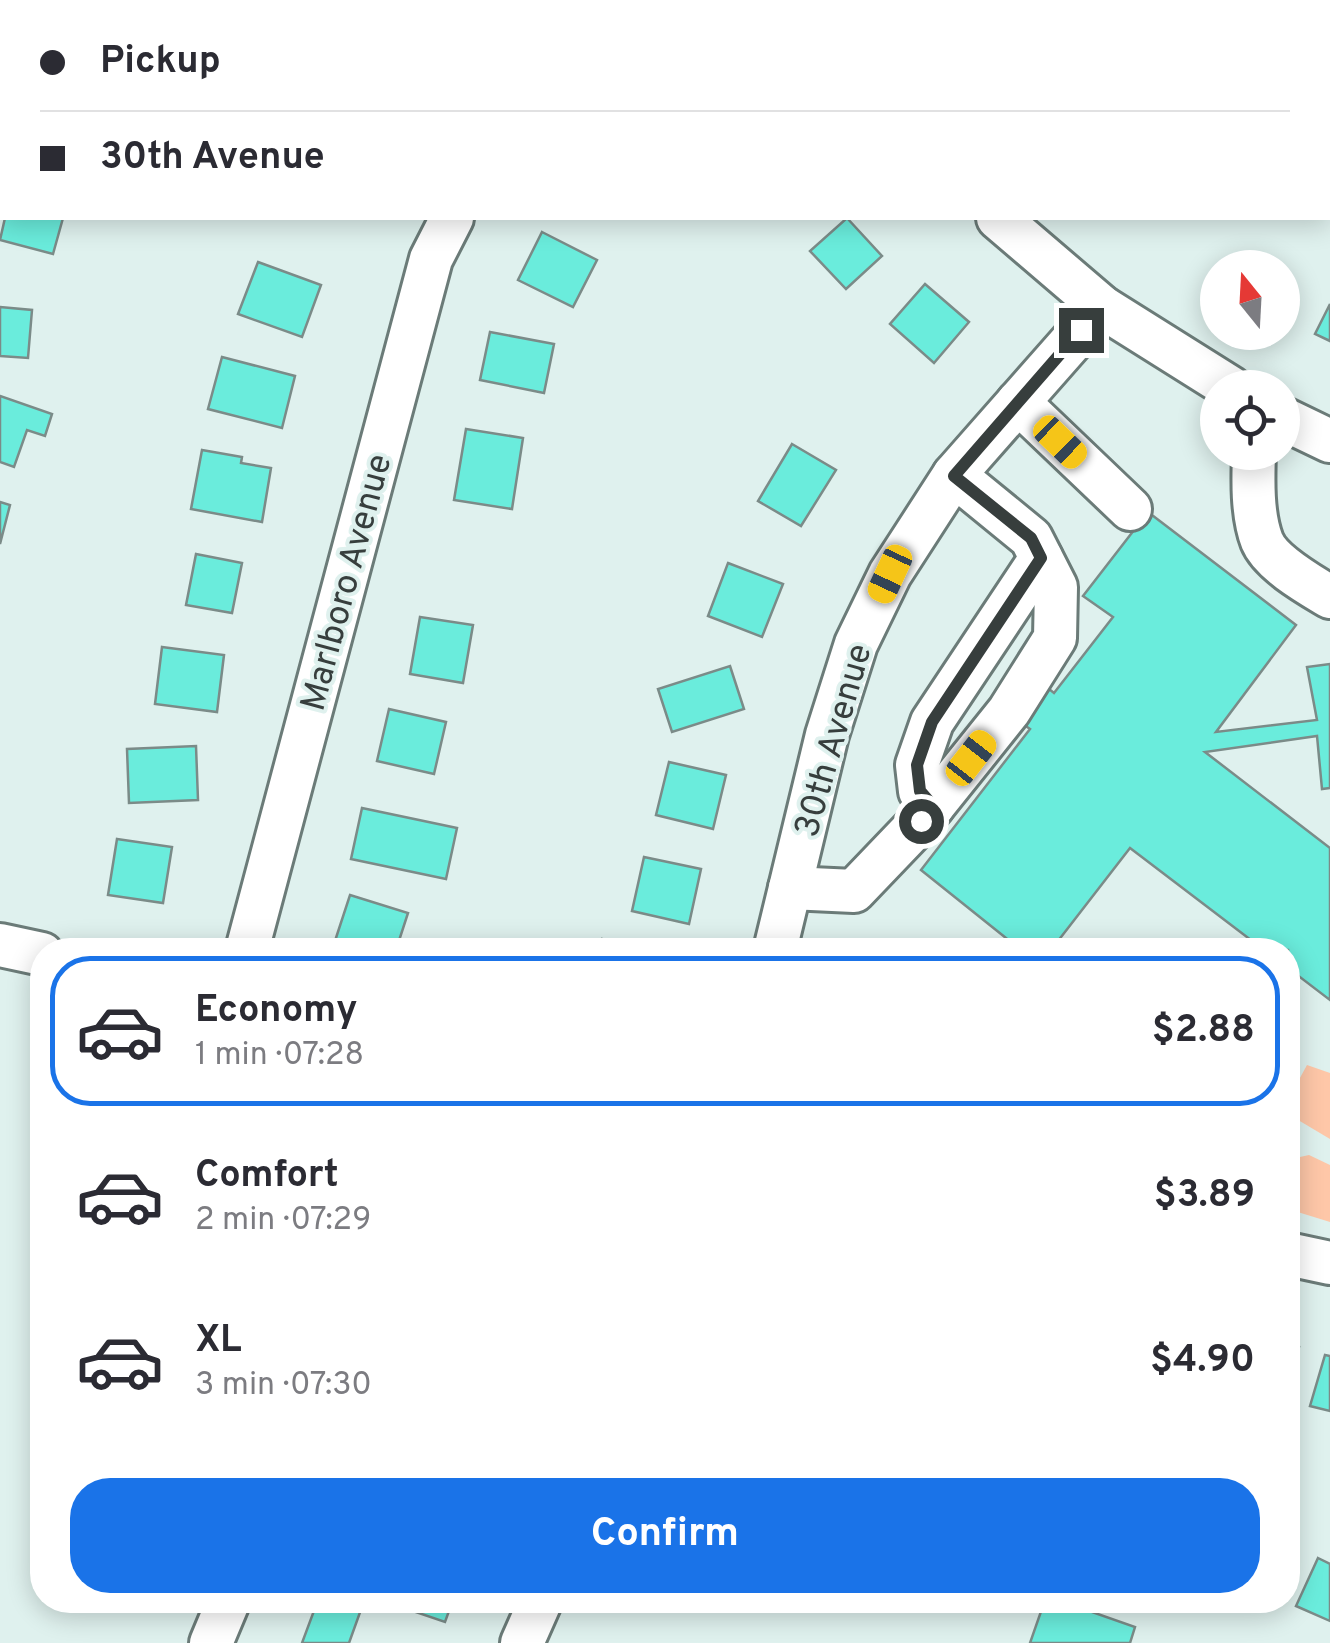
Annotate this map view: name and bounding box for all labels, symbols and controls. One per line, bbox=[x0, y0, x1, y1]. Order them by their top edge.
text: Pickup bbox=[100, 38, 221, 87]
text: 30th Avenue bbox=[100, 134, 325, 183]
north arrow bbox=[1200, 250, 1300, 350]
map controls bbox=[1200, 250, 1300, 470]
route end bbox=[1059, 308, 1104, 353]
button: locate bbox=[1200, 370, 1300, 470]
car bbox=[1028, 410, 1092, 474]
street label: Marlboro Avenue bbox=[292, 449, 403, 716]
car bbox=[864, 540, 916, 608]
street label: 30th Avenue bbox=[786, 639, 883, 843]
car bbox=[941, 725, 1001, 791]
route start bbox=[899, 799, 944, 844]
icon: car bbox=[75, 986, 165, 1076]
text: Economy bbox=[195, 987, 357, 1036]
text: $2.88 bbox=[1152, 1007, 1255, 1056]
text: 1 min · 07:28 bbox=[195, 1036, 364, 1076]
icon: car bbox=[75, 1151, 165, 1241]
text: Comfort bbox=[195, 1152, 339, 1201]
text: $3.89 bbox=[1154, 1172, 1255, 1221]
text: 2 min · 07:29 bbox=[195, 1201, 371, 1241]
icon: car bbox=[75, 1316, 165, 1406]
text: XL bbox=[195, 1317, 242, 1366]
text: $4.90 bbox=[1150, 1337, 1255, 1386]
text: 3 min · 07:30 bbox=[195, 1366, 372, 1406]
button: Confirm bbox=[70, 1478, 1260, 1593]

